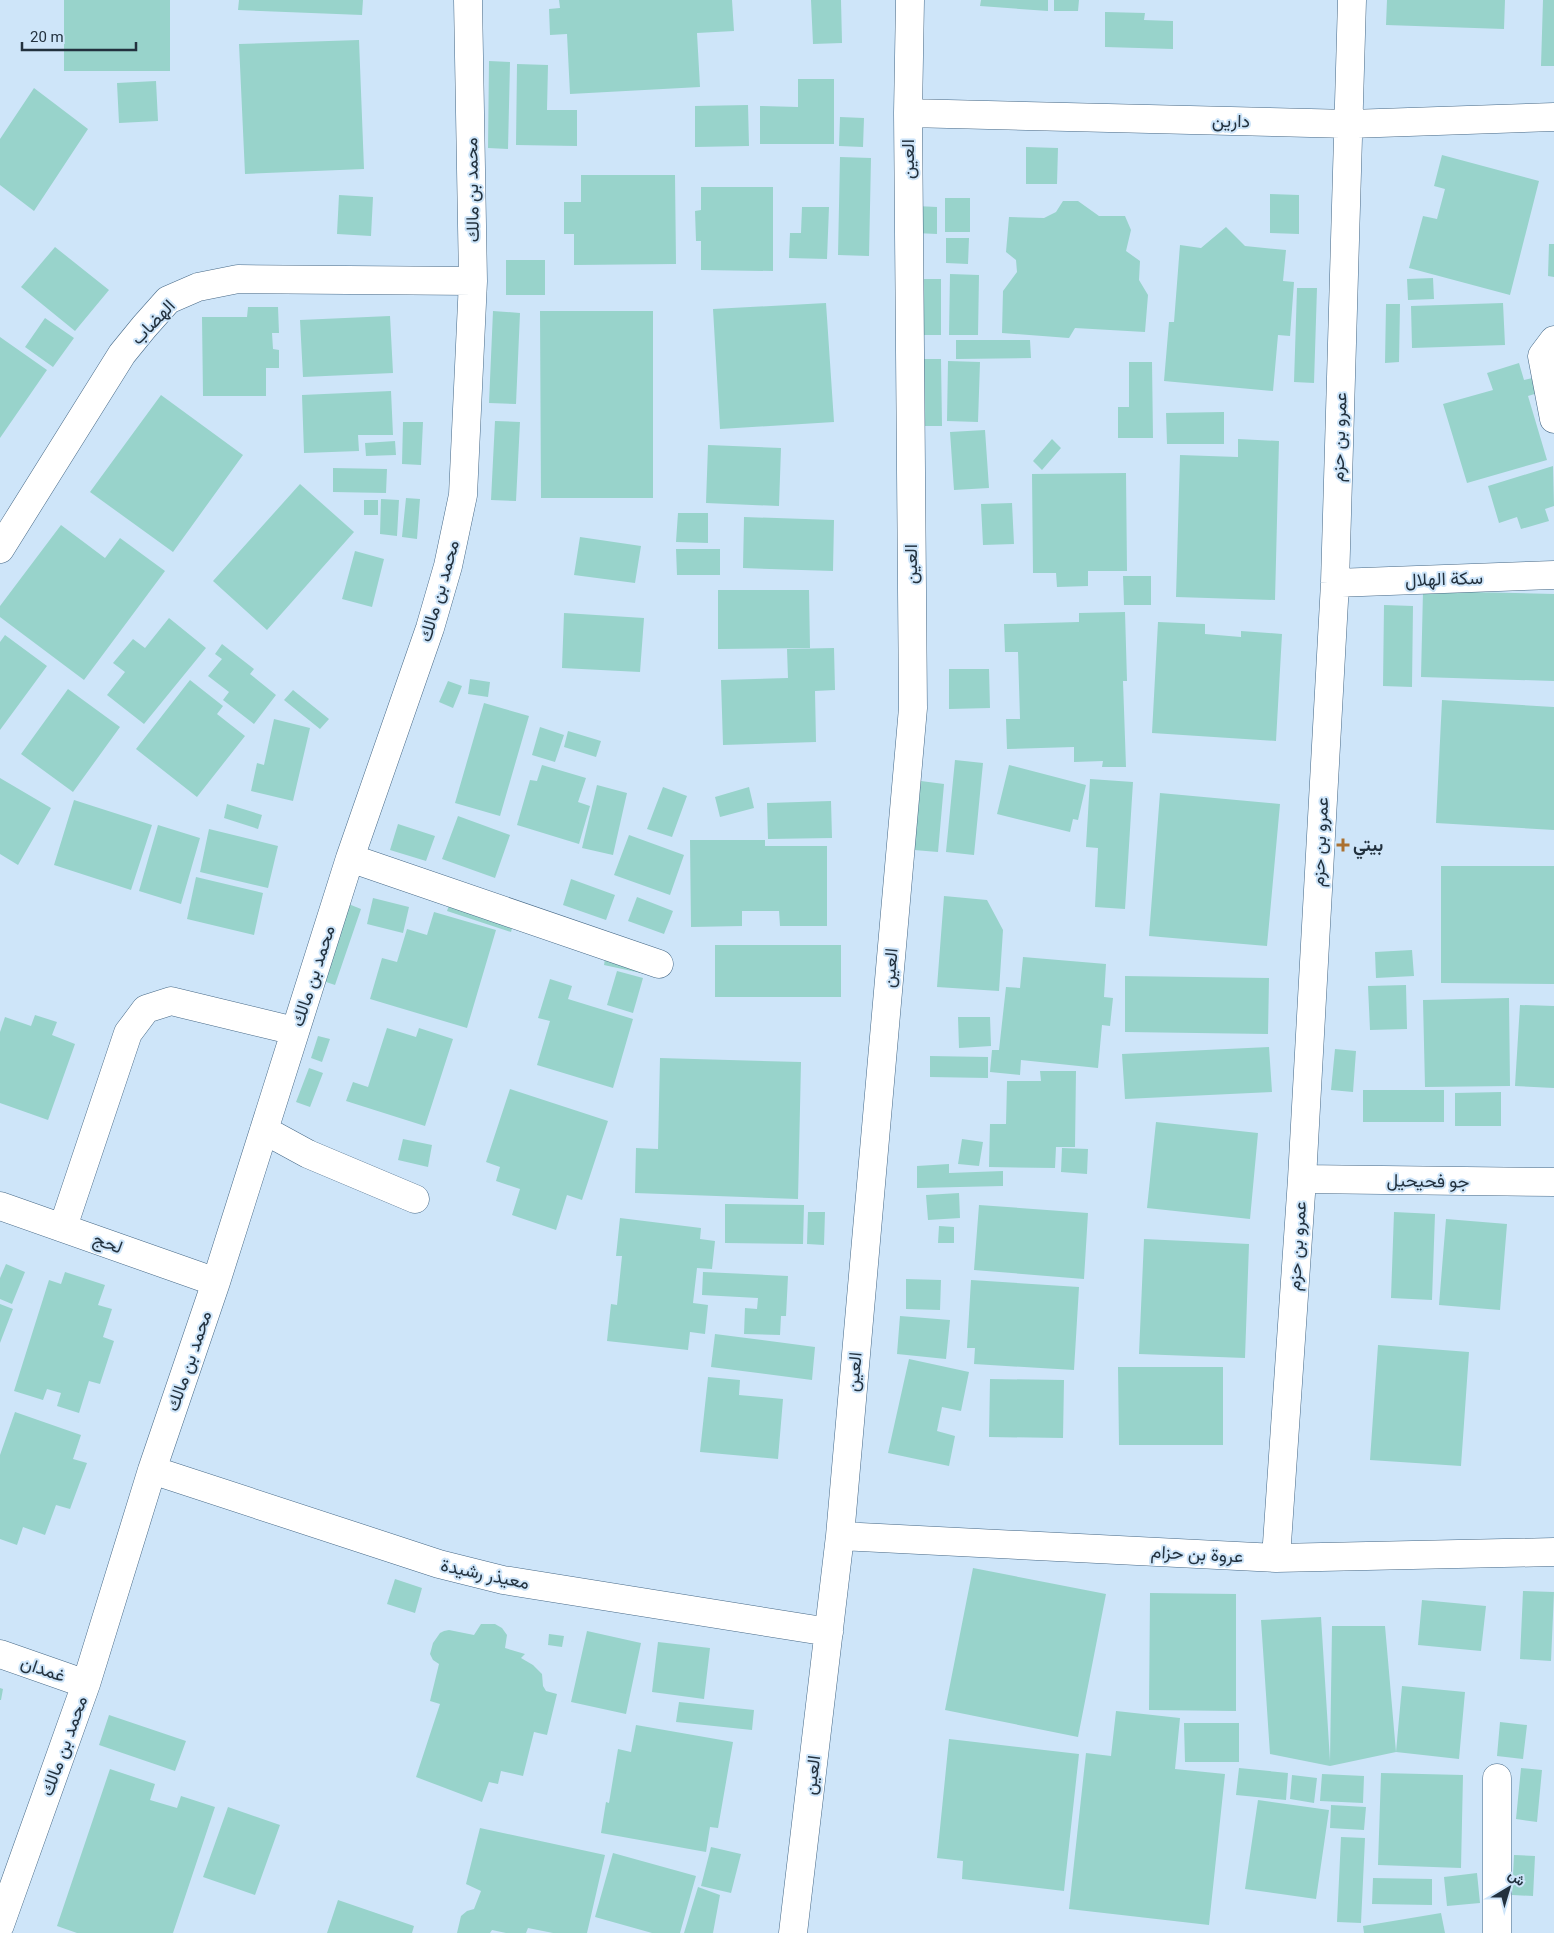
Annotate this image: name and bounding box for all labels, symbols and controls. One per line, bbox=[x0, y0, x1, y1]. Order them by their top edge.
scale bar bbox=[22, 20, 136, 52]
text: 20 m bbox=[30, 28, 64, 46]
street label: دارين bbox=[1212, 110, 1250, 132]
street label: محمد بن مالك bbox=[460, 137, 484, 243]
street label: العين bbox=[897, 139, 919, 179]
street label: الهضاب bbox=[126, 295, 180, 349]
street label: عمرو بن حزم bbox=[1326, 392, 1353, 482]
street label: محمد بن مالك bbox=[414, 538, 464, 644]
street label: العين bbox=[900, 544, 922, 584]
street label: سكة الهلال bbox=[1405, 567, 1483, 591]
street label: عمرو بن حزم bbox=[1307, 797, 1334, 888]
place label: بيتي bbox=[1353, 834, 1383, 860]
marker: بيتي bbox=[1337, 839, 1349, 851]
street label: محمد بن مالك bbox=[286, 923, 340, 1029]
street label: العين bbox=[877, 947, 903, 989]
street label: جو فحيحيل bbox=[1386, 1169, 1470, 1193]
street label: عمرو بن حزم bbox=[1283, 1200, 1312, 1292]
street label: لحج bbox=[90, 1228, 126, 1259]
street label: محمد بن مالك bbox=[162, 1308, 216, 1414]
street label: العين bbox=[841, 1351, 867, 1393]
street label: عروة بن حزام bbox=[1150, 1541, 1244, 1568]
street label: معيذر رشيدة bbox=[439, 1554, 531, 1594]
street label: غمدان bbox=[18, 1651, 68, 1686]
street label: محمد بن مالك bbox=[36, 1693, 92, 1799]
street label: العين bbox=[799, 1754, 825, 1796]
north arrow bbox=[1484, 1863, 1534, 1913]
text: ش bbox=[1505, 1866, 1529, 1890]

